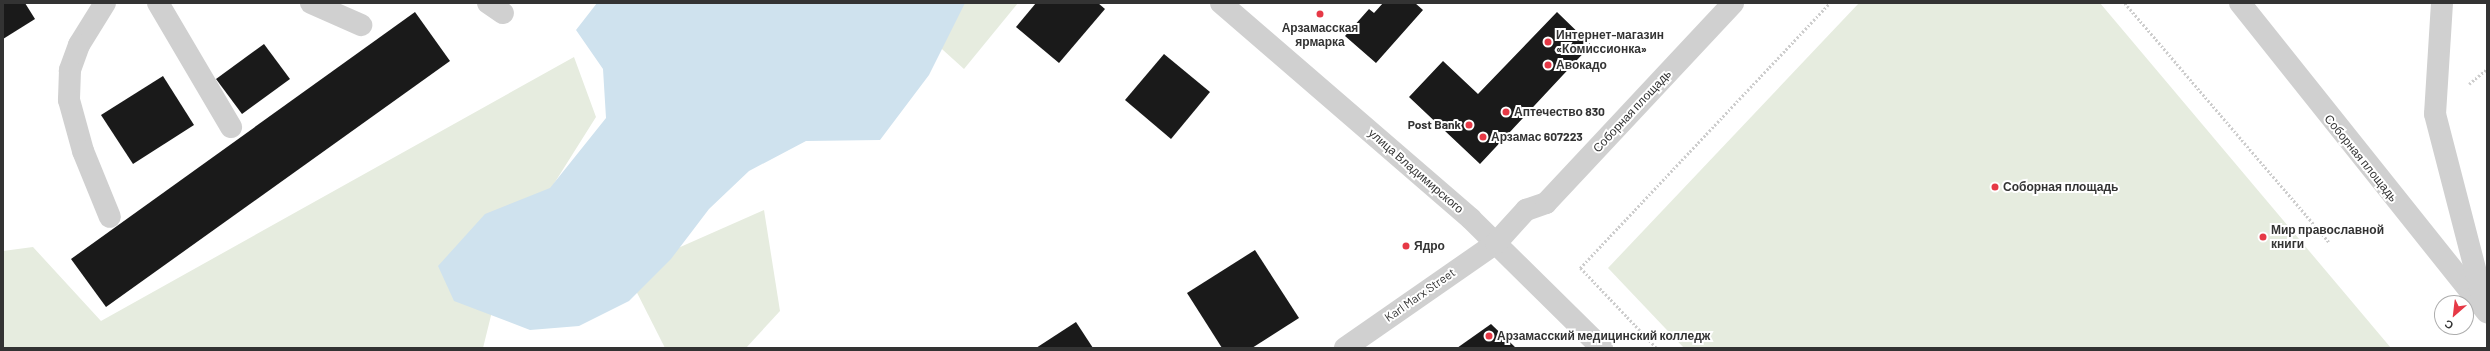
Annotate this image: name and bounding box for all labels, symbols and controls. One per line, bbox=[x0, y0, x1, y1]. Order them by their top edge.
marker: Арзамасская ярмарка bbox=[1315, 9, 1325, 19]
place label: Арзамасская ярмарка bbox=[1282, 21, 1358, 49]
place label: Интернет-магазин «Комиссионка» bbox=[1556, 28, 1664, 56]
marker: Интернет-магазин «Комиссионка» bbox=[1543, 37, 1553, 47]
place label: Авокадо bbox=[1556, 58, 1607, 72]
marker: Авокадо bbox=[1543, 60, 1553, 70]
street label: Соборная площадь bbox=[1590, 67, 1674, 155]
place label: Аптечество 830 bbox=[1514, 105, 1605, 119]
marker: Аптечество 830 bbox=[1501, 107, 1511, 117]
street label: Соборная площадь bbox=[2321, 112, 2401, 204]
place label: Post Bank bbox=[1408, 118, 1461, 132]
marker: Post Bank bbox=[1464, 120, 1474, 130]
street label: улица Владимирского bbox=[1366, 126, 1466, 216]
place label: Арзамас 607223 bbox=[1491, 130, 1583, 144]
marker: Арзамас 607223 bbox=[1478, 132, 1488, 142]
place label: Соборная площадь bbox=[2003, 180, 2118, 194]
marker: Соборная площадь bbox=[1990, 182, 2000, 192]
place label: Мир православной книги bbox=[2271, 223, 2384, 251]
marker: Мир православной книги bbox=[2258, 232, 2268, 242]
place label: Ядро bbox=[1414, 239, 1445, 253]
marker: Ядро bbox=[1401, 241, 1411, 251]
street label: Karl Marx Street bbox=[1382, 265, 1458, 325]
north arrow bbox=[2434, 295, 2474, 335]
text: С bbox=[2442, 318, 2455, 333]
place label: Арзамасский медицинский колледж bbox=[1497, 329, 1710, 343]
marker: Арзамасский медицинский колледж bbox=[1484, 331, 1494, 341]

